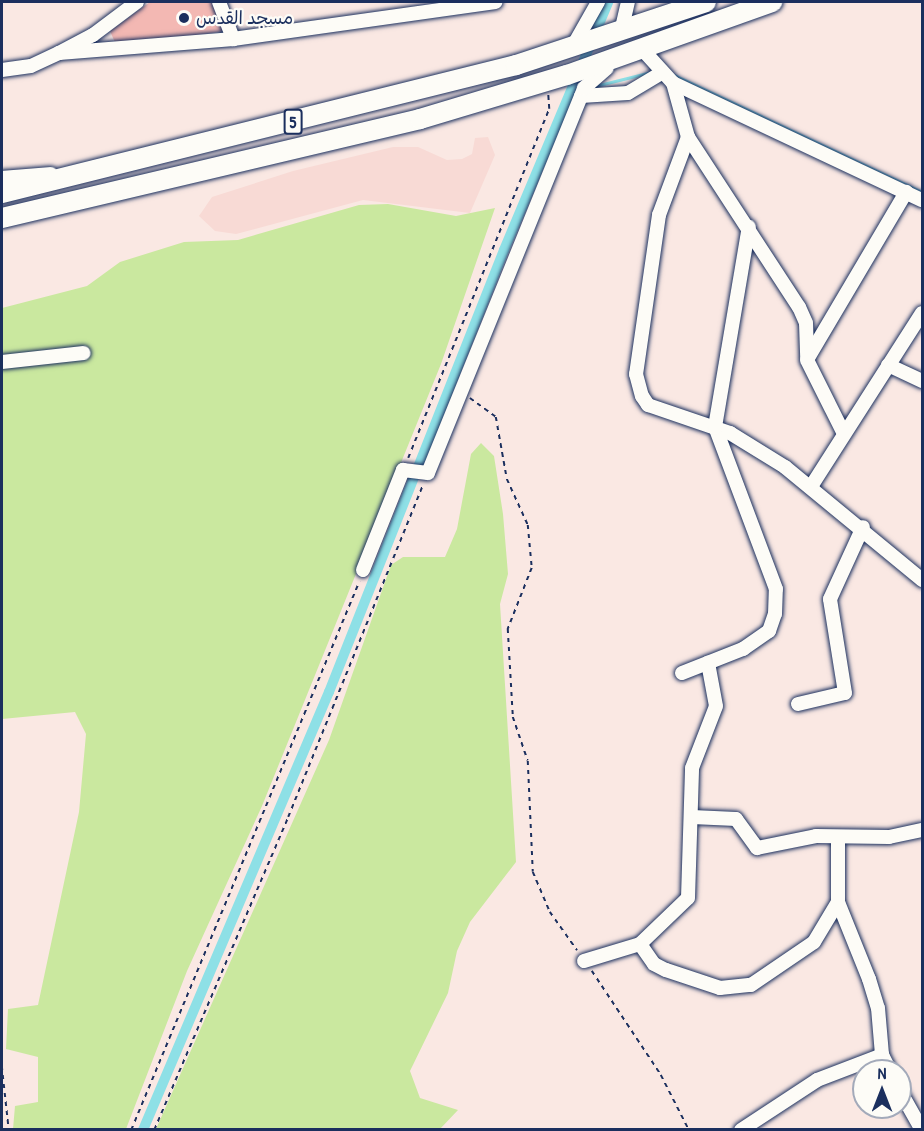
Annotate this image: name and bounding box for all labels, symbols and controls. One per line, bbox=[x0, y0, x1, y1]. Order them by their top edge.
place label: مسجد القدس bbox=[196, 7, 293, 29]
marker: مسجد القدس bbox=[177, 11, 191, 25]
road number: 5 bbox=[282, 109, 304, 135]
north arrow bbox=[852, 1059, 912, 1119]
text: N bbox=[878, 1062, 886, 1084]

